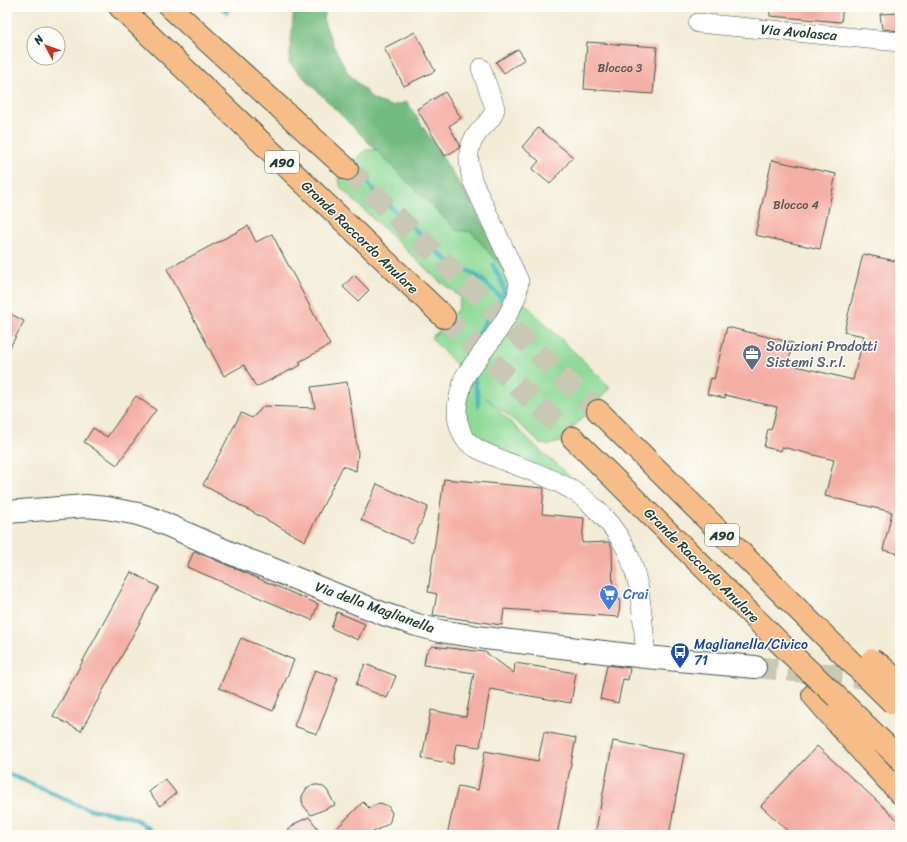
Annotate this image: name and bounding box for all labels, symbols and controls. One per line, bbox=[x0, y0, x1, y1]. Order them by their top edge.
street label: Via Avolasca bbox=[760, 17, 839, 48]
north arrow bbox=[26, 26, 66, 66]
text: N bbox=[29, 30, 49, 50]
house number: Blocco 3 bbox=[598, 57, 643, 79]
road number: A90 bbox=[265, 151, 299, 173]
street label: Grande Raccordo Anulare bbox=[295, 174, 424, 301]
house number: Blocco 4 bbox=[773, 194, 819, 216]
place label: Soluzioni Prodotti Sistemi S.r.l. bbox=[766, 334, 878, 375]
office icon: Soluzioni Prodotti Sistemi S.r.l. bbox=[741, 343, 763, 371]
street label: Grande Raccordo Anulare bbox=[638, 501, 766, 629]
road number: A90 bbox=[705, 524, 739, 546]
street label: Via della Maglianella bbox=[311, 574, 438, 641]
place label: Crai bbox=[623, 582, 650, 607]
supermarket icon: Crai bbox=[598, 583, 620, 611]
place label: Maglianella/Civico 71 bbox=[694, 632, 808, 673]
bus stop icon: Maglianella/Civico 71 bbox=[669, 641, 691, 669]

